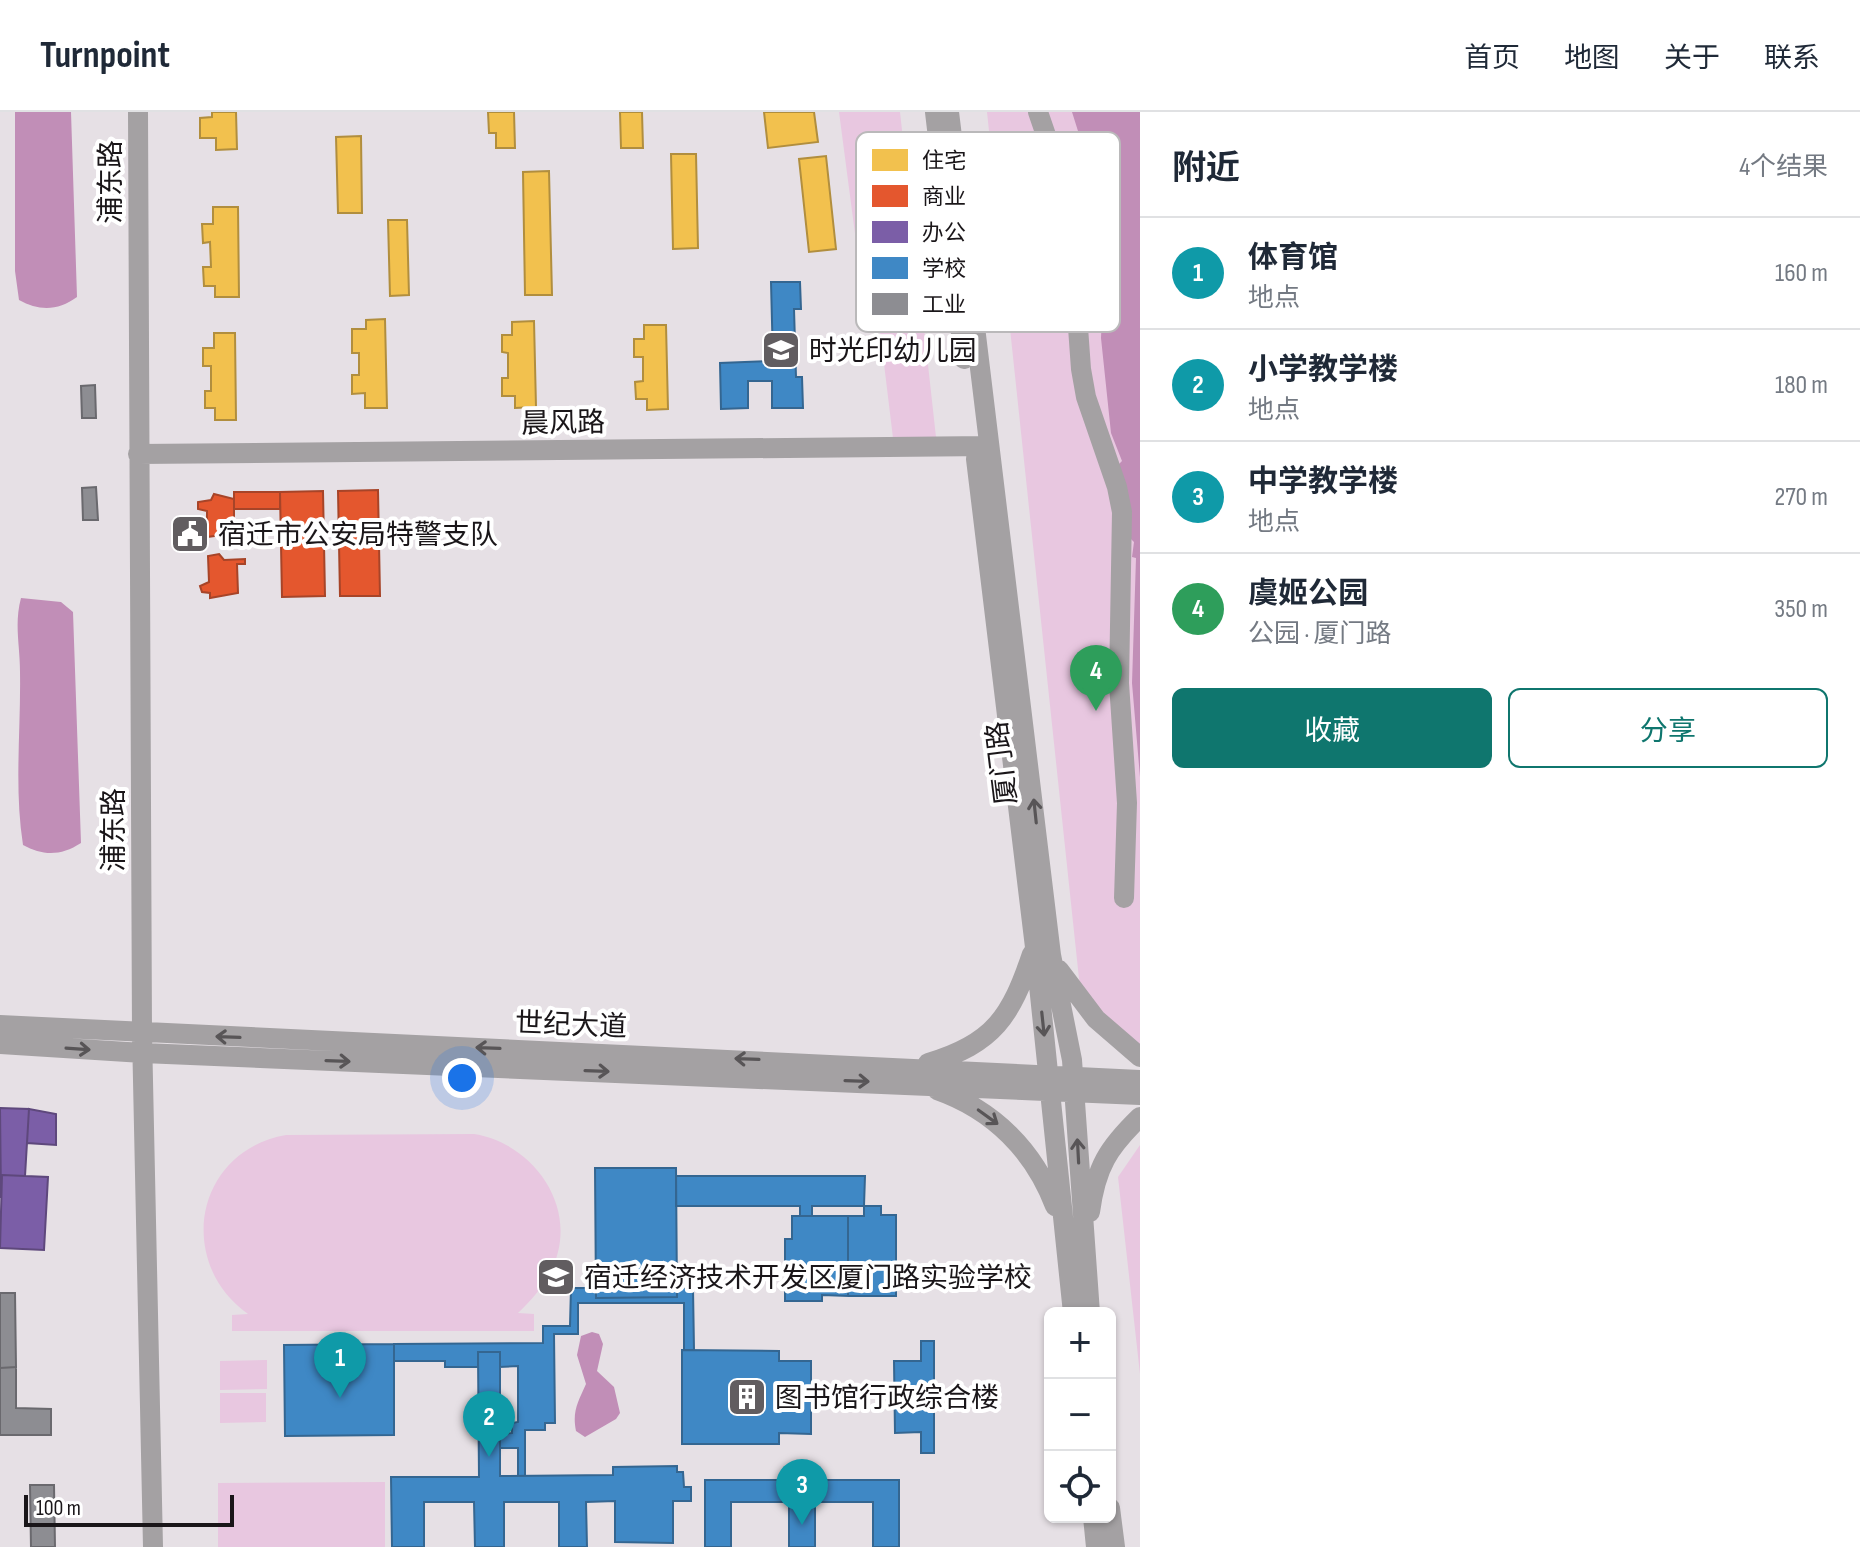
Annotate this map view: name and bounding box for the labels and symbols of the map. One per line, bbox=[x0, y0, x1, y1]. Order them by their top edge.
legend bbox=[856, 132, 1120, 332]
street label: 浦东路 bbox=[95, 140, 128, 224]
text: 住宅 bbox=[922, 148, 966, 175]
text: 商业 bbox=[922, 184, 966, 211]
text: 办公 bbox=[922, 220, 966, 247]
text: 学校 bbox=[922, 256, 966, 283]
text: 工业 bbox=[922, 292, 966, 319]
school or university icon: 时光印幼儿园 bbox=[760, 329, 802, 371]
place label: 时光印幼儿园 bbox=[809, 335, 977, 368]
street label: 晨风路 bbox=[521, 406, 605, 441]
public building icon: 宿迁市公安局特警支队 bbox=[169, 513, 211, 555]
place label: 宿迁市公安局特警支队 bbox=[218, 519, 498, 552]
pin: 4 bbox=[1070, 645, 1122, 711]
street label: 厦门路 bbox=[981, 719, 1024, 807]
street label: 浦东路 bbox=[98, 788, 131, 872]
one-way arrow bbox=[1028, 798, 1043, 825]
street label: 世纪大道 bbox=[514, 1007, 627, 1044]
one-way arrow bbox=[1036, 1010, 1051, 1036]
one-way arrow bbox=[215, 1030, 242, 1045]
one-way arrow bbox=[475, 1041, 502, 1056]
one-way arrow bbox=[64, 1042, 91, 1057]
one-way arrow bbox=[734, 1052, 761, 1067]
one-way arrow bbox=[324, 1053, 351, 1068]
your location bbox=[442, 1058, 482, 1098]
one-way arrow bbox=[583, 1063, 610, 1078]
one-way arrow bbox=[843, 1073, 870, 1088]
one-way arrow bbox=[977, 1108, 998, 1125]
one-way arrow bbox=[1071, 1139, 1086, 1165]
school or university icon: 宿迁经济技术开发区厦门路实验学校 bbox=[535, 1256, 577, 1298]
place label: 宿迁经济技术开发区厦门路实验学校 bbox=[584, 1262, 1032, 1295]
pin: 1 bbox=[314, 1332, 366, 1398]
building icon: 图书馆行政综合楼 bbox=[726, 1376, 768, 1418]
place label: 图书馆行政综合楼 bbox=[775, 1382, 999, 1415]
pin: 2 bbox=[463, 1391, 515, 1457]
pin: 3 bbox=[776, 1459, 828, 1525]
scale bar bbox=[24, 1491, 234, 1527]

